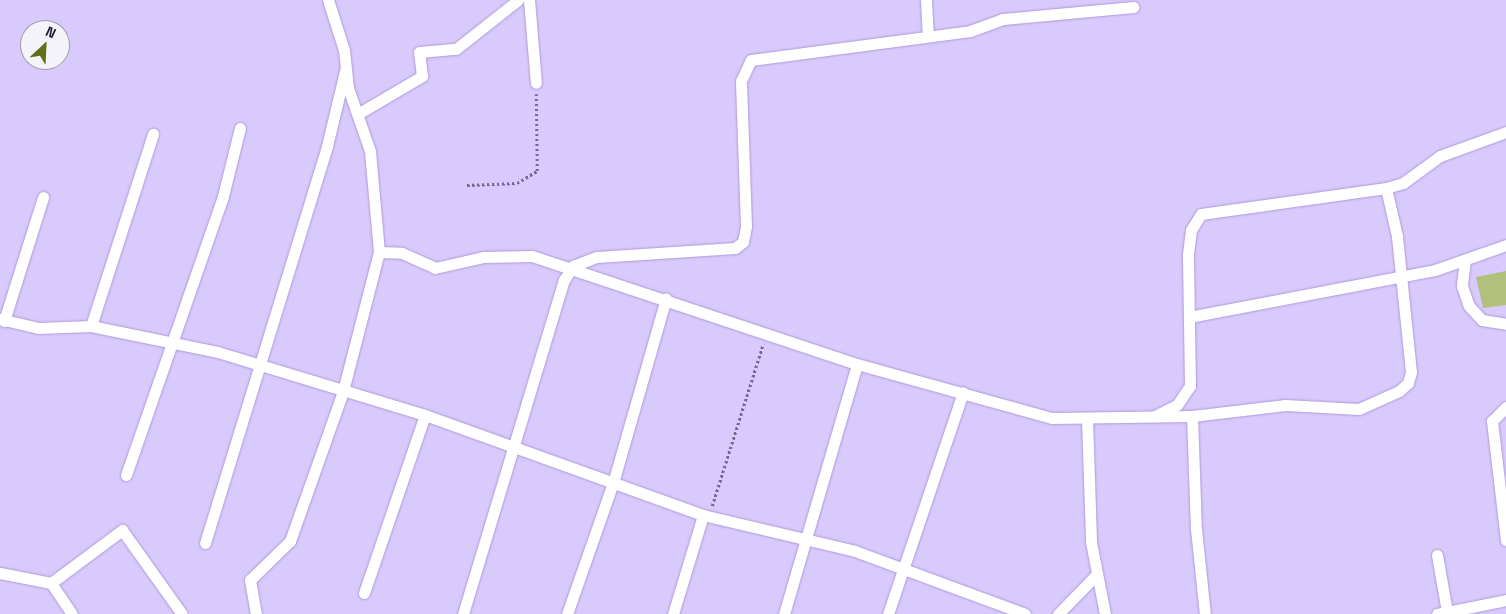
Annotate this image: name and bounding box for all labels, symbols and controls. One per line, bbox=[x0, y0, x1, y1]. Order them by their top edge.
north arrow bbox=[20, 20, 70, 70]
text: N bbox=[43, 22, 59, 42]

